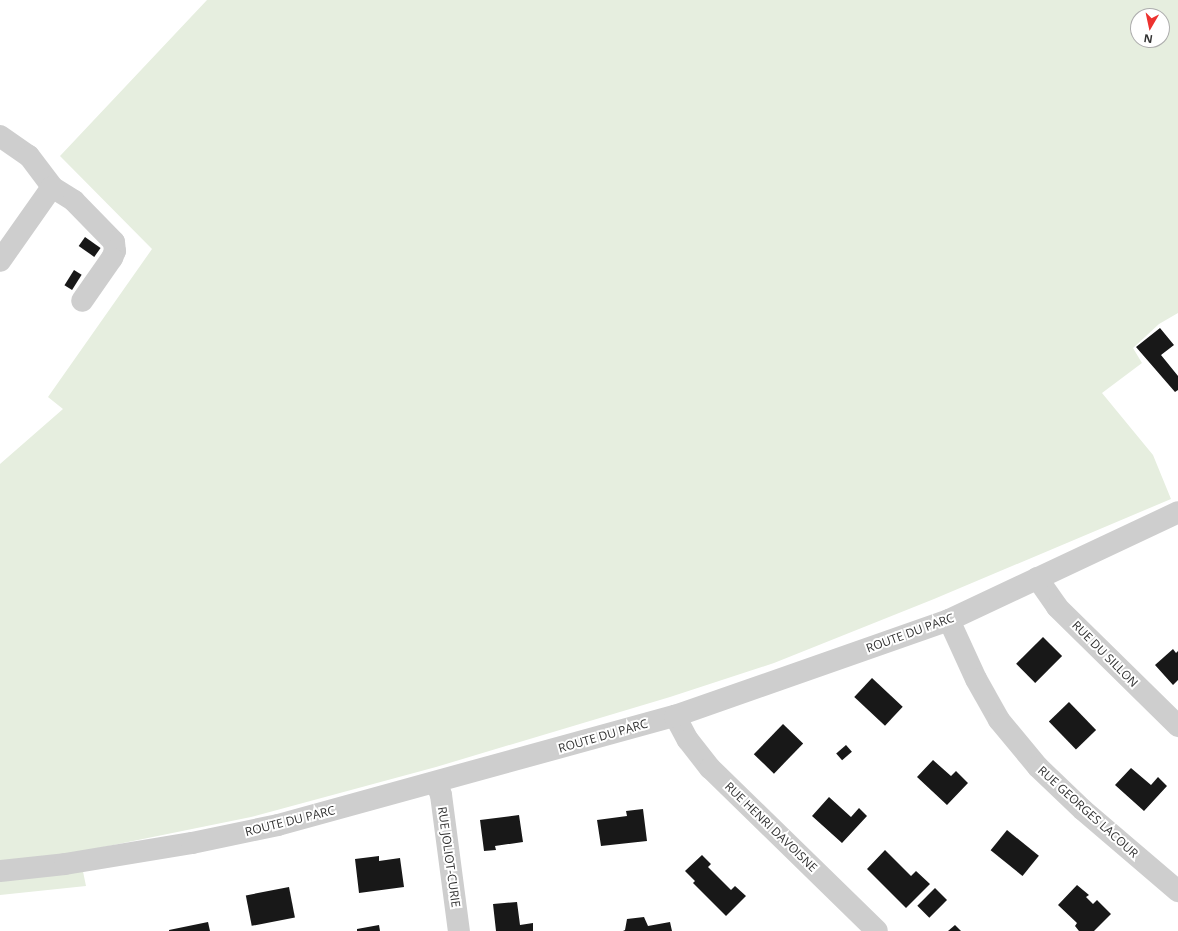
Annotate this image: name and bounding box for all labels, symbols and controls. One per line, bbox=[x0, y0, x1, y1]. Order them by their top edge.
north arrow bbox=[1130, 8, 1170, 48]
text: N bbox=[1143, 31, 1154, 47]
street label: ROUTE DU PARC bbox=[864, 610, 956, 656]
street label: RUE DU SILLON bbox=[1069, 618, 1141, 690]
street label: ROUTE DU PARC bbox=[557, 716, 649, 756]
street label: RUE GEORGES LACOUR bbox=[1035, 763, 1141, 861]
street label: RUE HENRI DAVOISNE bbox=[722, 779, 820, 875]
street label: ROUTE DU PARC bbox=[244, 803, 336, 839]
street label: RUE JOLIOT-CURIE bbox=[435, 806, 463, 908]

